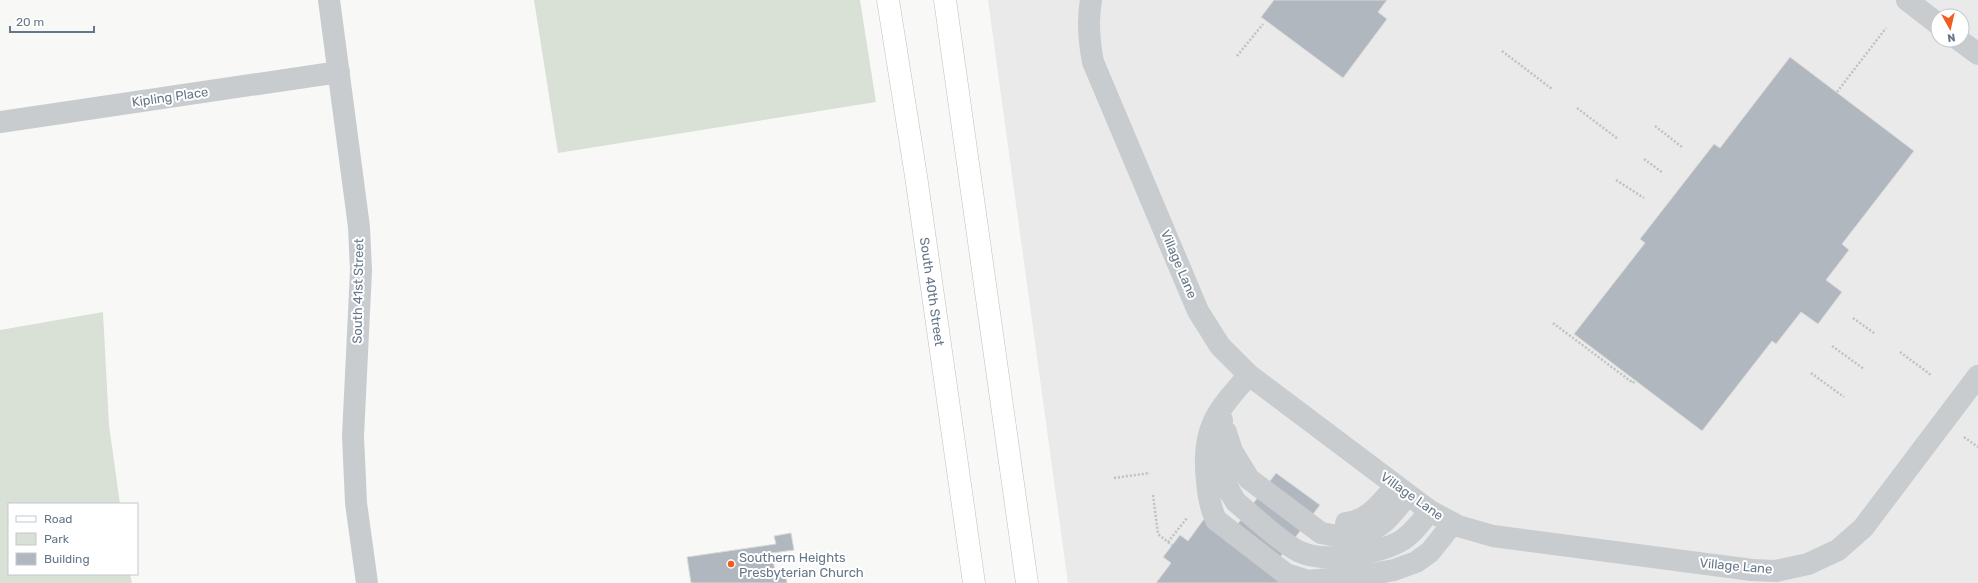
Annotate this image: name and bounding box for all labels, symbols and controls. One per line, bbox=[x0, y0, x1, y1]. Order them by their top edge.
scale bar bbox=[10, 8, 94, 34]
north arrow bbox=[1930, 8, 1970, 48]
text: 20 m bbox=[16, 15, 44, 29]
text: N bbox=[1946, 30, 1956, 44]
street label: Kipling Place bbox=[131, 84, 209, 111]
street label: Village Lane bbox=[1157, 227, 1200, 301]
street label: South 40th Street bbox=[917, 236, 948, 347]
street label: South 41st Street bbox=[350, 238, 366, 344]
street label: Village Lane bbox=[1377, 469, 1446, 524]
legend bbox=[8, 503, 138, 575]
text: Road bbox=[44, 512, 72, 526]
text: Park bbox=[44, 532, 70, 546]
place label: Southern Heights Presbyterian Church bbox=[739, 550, 864, 580]
text: Building bbox=[44, 552, 90, 566]
street label: Village Lane bbox=[1699, 555, 1773, 578]
marker: Southern Heights Presbyterian Church bbox=[726, 559, 736, 569]

